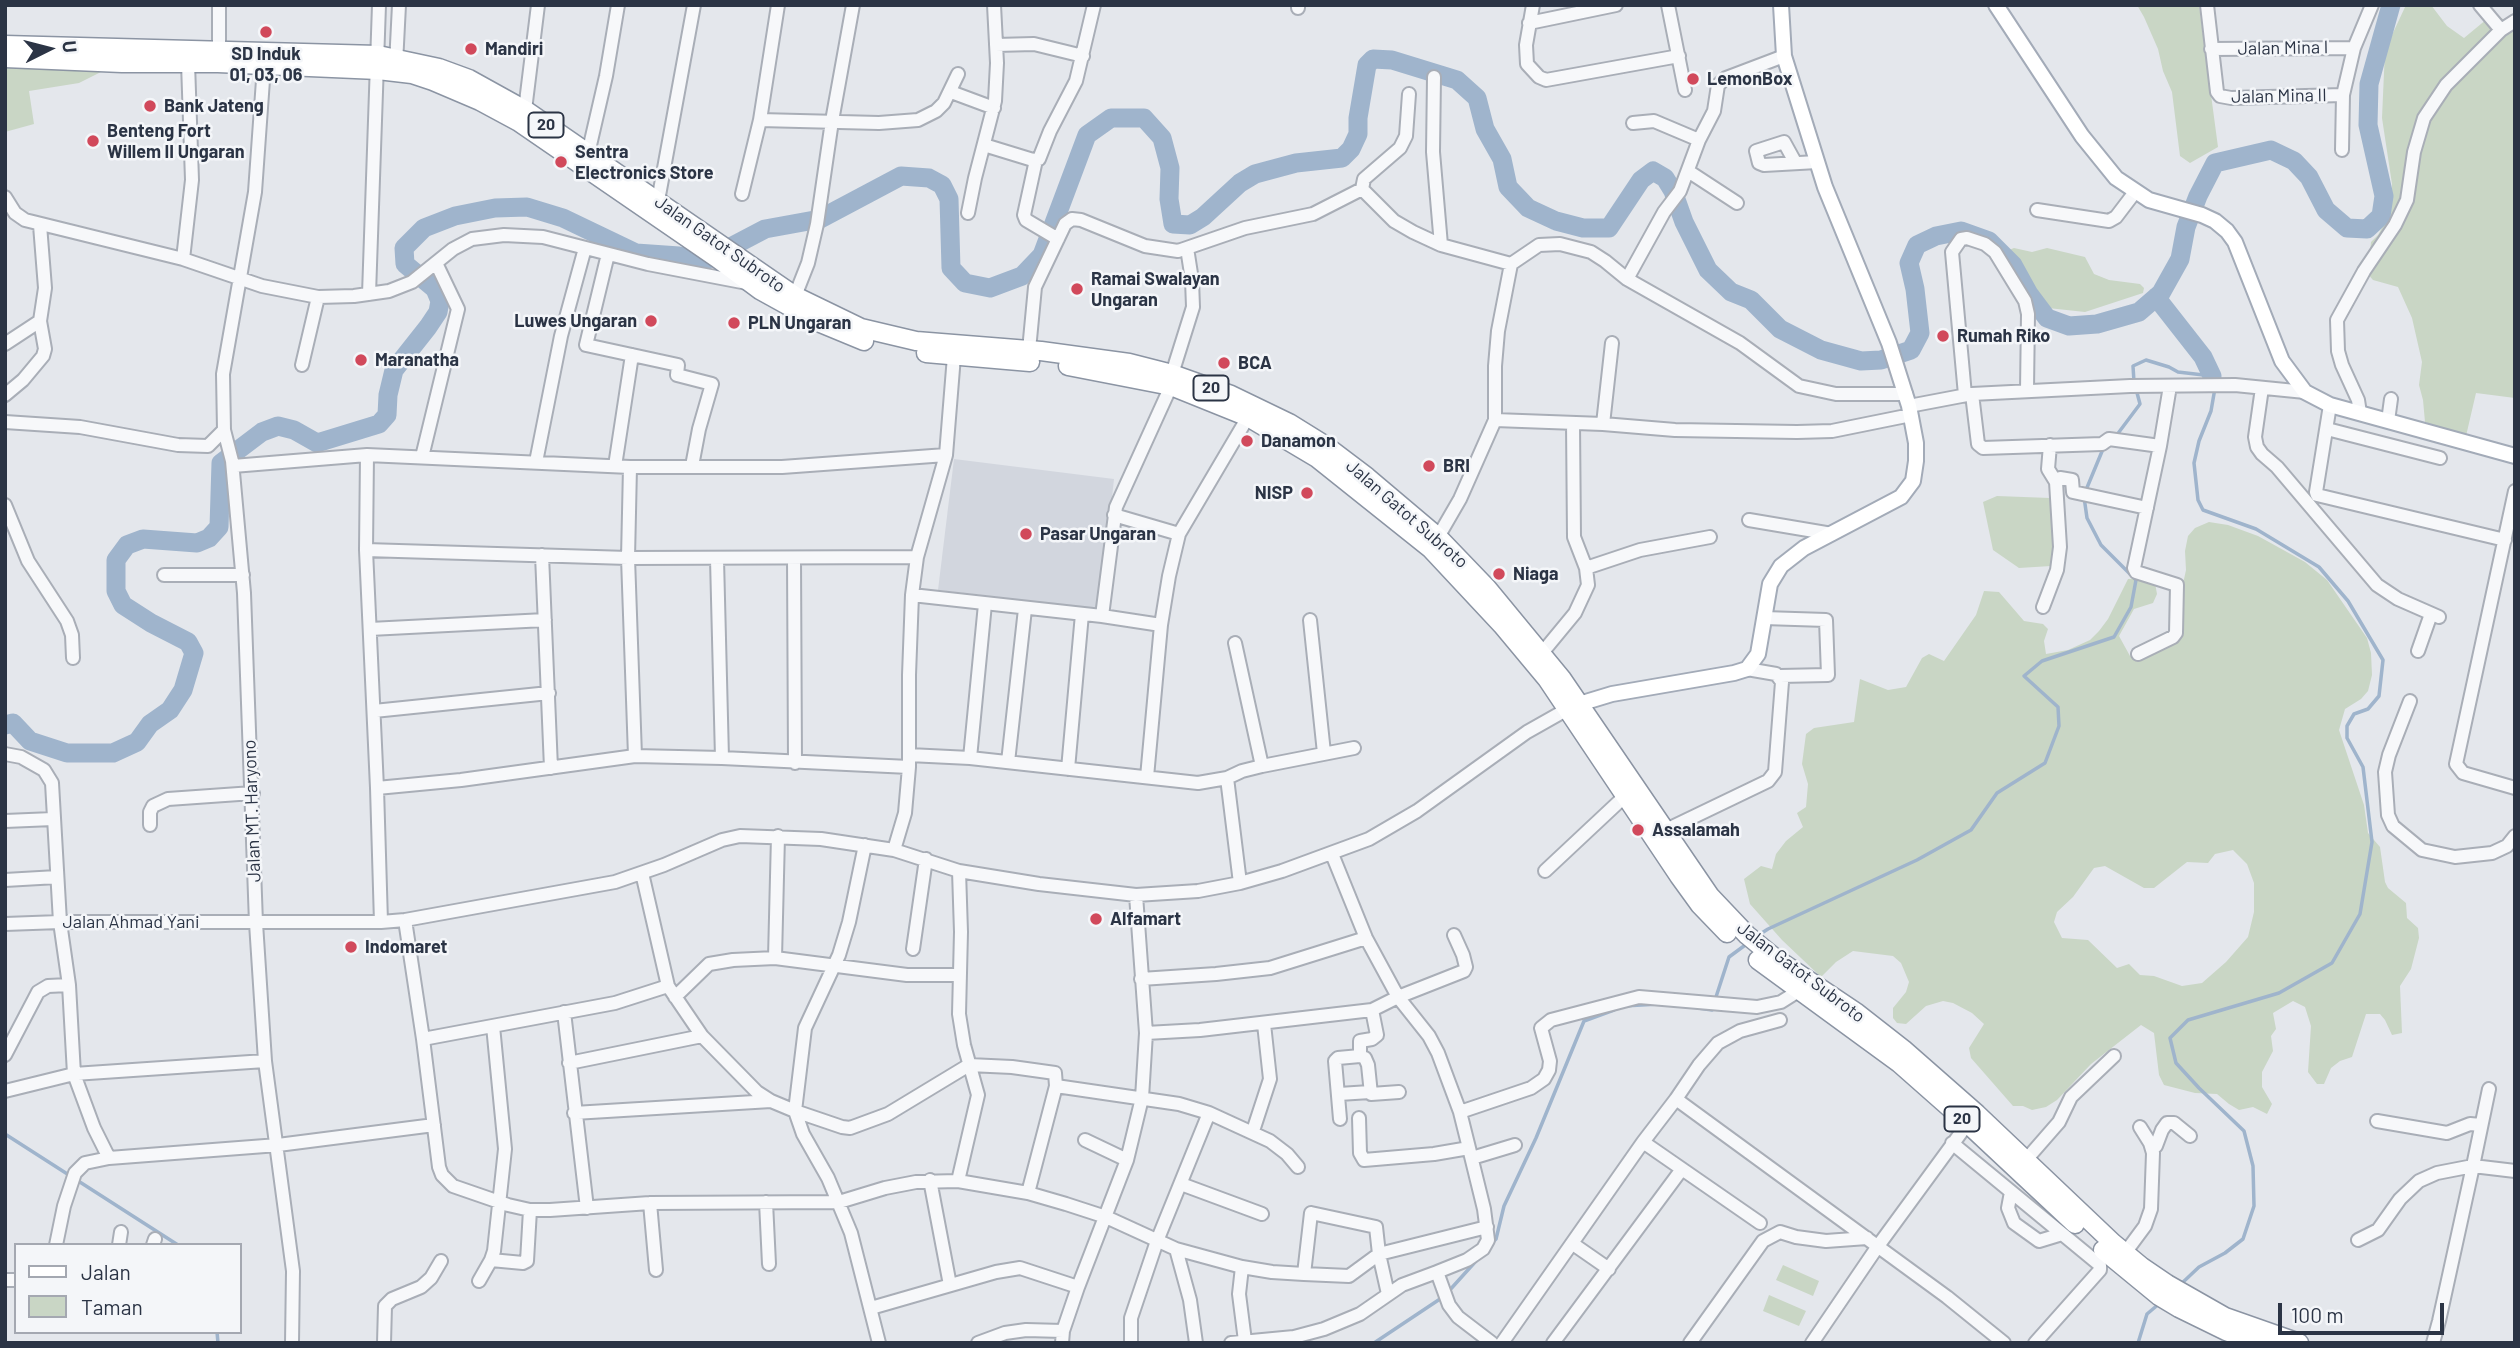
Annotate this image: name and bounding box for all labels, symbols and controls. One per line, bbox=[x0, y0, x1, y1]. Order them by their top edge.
north arrow bbox=[14, 14, 84, 84]
marker: SD Induk 01, 03, 06 bbox=[258, 24, 274, 40]
street label: Jalan Mina I bbox=[2237, 36, 2329, 60]
place label: Mandiri bbox=[485, 38, 543, 60]
text: U bbox=[58, 40, 82, 54]
marker: Mandiri bbox=[463, 41, 479, 57]
place label: SD Induk 01, 03, 06 bbox=[229, 43, 303, 86]
place label: LemonBox bbox=[1707, 68, 1792, 90]
marker: LemonBox bbox=[1685, 71, 1701, 87]
street label: Jalan Mina II bbox=[2231, 84, 2327, 108]
place label: Bank Jateng bbox=[164, 95, 264, 117]
marker: Bank Jateng bbox=[142, 98, 158, 114]
road number: 20 bbox=[528, 113, 564, 138]
place label: Benteng Fort Willem II Ungaran bbox=[107, 120, 245, 162]
marker: Benteng Fort Willem II Ungaran bbox=[85, 133, 101, 149]
place label: Sentra Electronics Store bbox=[575, 141, 714, 184]
marker: Sentra Electronics Store bbox=[553, 154, 569, 170]
street label: Jalan Gatot Subroto bbox=[650, 191, 790, 297]
place label: Ramai Swalayan Ungaran bbox=[1091, 268, 1220, 310]
marker: Ramai Swalayan Ungaran bbox=[1069, 281, 1085, 297]
place label: Luwes Ungaran bbox=[514, 310, 637, 332]
place label: PLN Ungaran bbox=[748, 312, 851, 334]
marker: Luwes Ungaran bbox=[643, 313, 659, 329]
marker: PLN Ungaran bbox=[726, 315, 742, 331]
place label: Rumah Riko bbox=[1957, 325, 2050, 347]
marker: Rumah Riko bbox=[1935, 328, 1951, 344]
place label: Maranatha bbox=[375, 349, 459, 371]
marker: Maranatha bbox=[353, 352, 369, 368]
place label: BCA bbox=[1238, 352, 1272, 374]
marker: BCA bbox=[1216, 355, 1232, 371]
road number: 20 bbox=[1194, 376, 1228, 400]
place label: Danamon bbox=[1261, 430, 1336, 452]
marker: Danamon bbox=[1239, 433, 1255, 449]
street label: Jalan Gatot Subroto bbox=[1342, 455, 1472, 573]
place label: BRI bbox=[1443, 455, 1470, 477]
marker: BRI bbox=[1421, 458, 1437, 474]
place label: NISP bbox=[1255, 482, 1293, 504]
marker: NISP bbox=[1299, 485, 1315, 501]
place label: Pasar Ungaran bbox=[1040, 523, 1156, 545]
marker: Pasar Ungaran bbox=[1018, 526, 1034, 542]
place label: Niaga bbox=[1513, 563, 1559, 585]
marker: Niaga bbox=[1491, 566, 1507, 582]
street label: Jalan MT. Haryono bbox=[239, 739, 265, 883]
place label: Assalamah bbox=[1652, 819, 1740, 841]
marker: Assalamah bbox=[1630, 822, 1646, 838]
place label: Alfamart bbox=[1110, 908, 1181, 930]
street label: Jalan Ahmad Yani bbox=[62, 911, 200, 933]
marker: Alfamart bbox=[1088, 911, 1104, 927]
street label: Jalan Gatot Subroto bbox=[1733, 917, 1869, 1027]
place label: Indomaret bbox=[365, 936, 447, 958]
marker: Indomaret bbox=[343, 939, 359, 955]
road number: 20 bbox=[1944, 1106, 1980, 1132]
legend bbox=[14, 1243, 242, 1334]
text: Jalan bbox=[81, 1259, 131, 1284]
scale bar bbox=[2282, 1288, 2448, 1332]
text: Taman bbox=[81, 1294, 143, 1319]
text: 100 m bbox=[2291, 1302, 2344, 1327]

